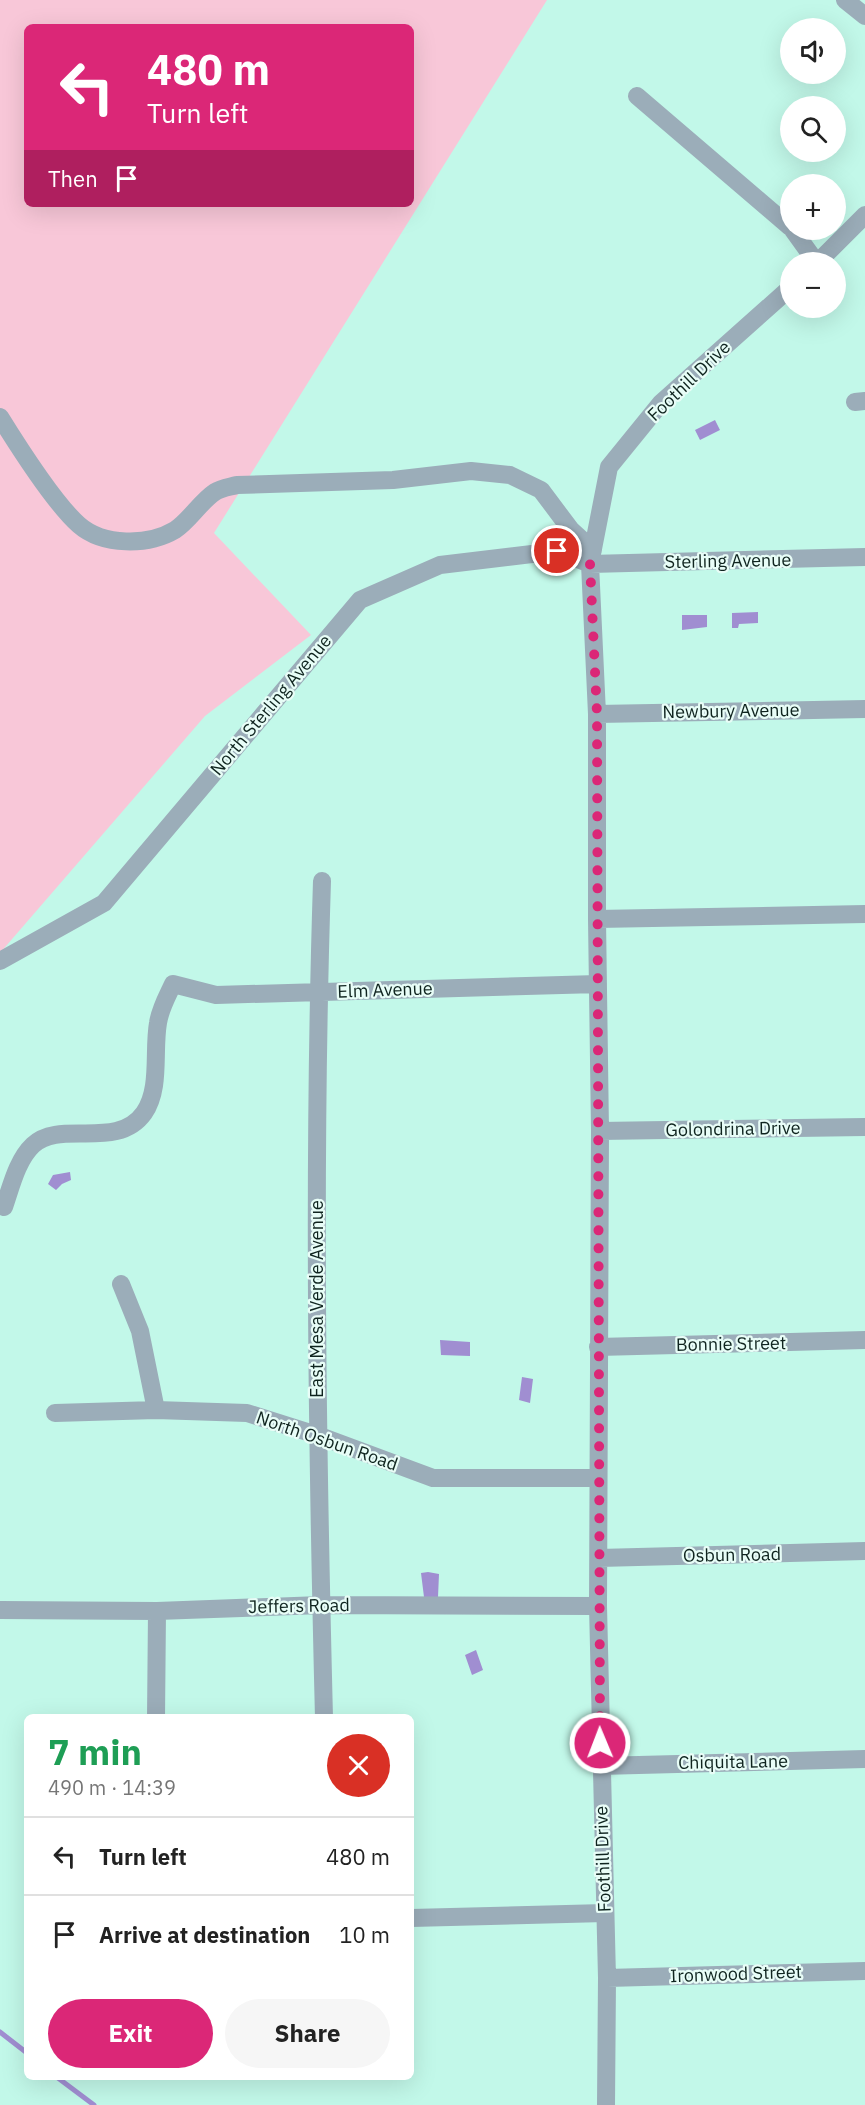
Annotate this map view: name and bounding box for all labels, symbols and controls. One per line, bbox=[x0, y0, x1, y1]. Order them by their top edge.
map controls bbox=[780, 18, 846, 318]
button: sound bbox=[780, 18, 846, 84]
text: 480 m bbox=[147, 42, 270, 97]
icon: left bbox=[48, 48, 126, 126]
text: Turn left bbox=[147, 95, 248, 130]
button: search bbox=[780, 96, 846, 162]
icon: arrive bbox=[110, 162, 143, 195]
text: Then bbox=[48, 164, 98, 193]
button: + bbox=[780, 174, 846, 240]
button: − bbox=[780, 252, 846, 318]
street label: Foothill Drive bbox=[642, 335, 735, 426]
pin bbox=[531, 525, 582, 576]
icon: arrive bbox=[540, 534, 573, 567]
street label: Sterling Avenue bbox=[664, 548, 792, 573]
street label: North Sterling Avenue bbox=[205, 629, 336, 780]
street label: Newbury Avenue bbox=[662, 698, 800, 723]
street label: Elm Avenue bbox=[337, 976, 433, 1003]
street label: Golondrina Drive bbox=[665, 1116, 801, 1141]
street label: East Mesa Verde Avenue bbox=[305, 1200, 328, 1398]
street label: Bonnie Street bbox=[676, 1331, 786, 1356]
street label: North Osbun Road bbox=[253, 1406, 401, 1476]
street label: Osbun Road bbox=[683, 1542, 781, 1567]
street label: Jeffers Road bbox=[248, 1593, 350, 1618]
position arrow bbox=[568, 1711, 632, 1775]
text: 7 min bbox=[48, 1728, 142, 1775]
button: close bbox=[327, 1734, 390, 1797]
street label: Chiquita Lane bbox=[678, 1749, 788, 1774]
text: 490 m · 14:39 bbox=[48, 1774, 176, 1801]
street label: Foothill Drive bbox=[589, 1805, 616, 1913]
icon: left bbox=[48, 1840, 81, 1873]
text: Turn left bbox=[99, 1842, 187, 1871]
text: 480 m bbox=[326, 1842, 390, 1871]
icon: arrive bbox=[48, 1918, 81, 1951]
text: Arrive at destination bbox=[99, 1920, 310, 1949]
text: 10 m bbox=[339, 1920, 390, 1949]
street label: Ironwood Street bbox=[670, 1960, 802, 1987]
button: Exit bbox=[48, 1999, 213, 2068]
button: Share bbox=[225, 1999, 390, 2068]

